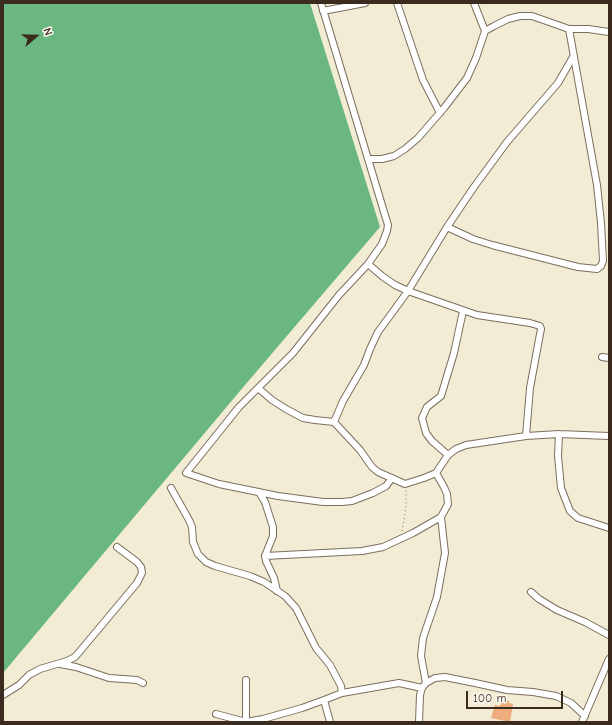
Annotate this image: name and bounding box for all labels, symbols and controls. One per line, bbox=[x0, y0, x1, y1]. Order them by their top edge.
north arrow bbox=[16, 16, 56, 56]
text: N bbox=[40, 26, 55, 37]
scale bar bbox=[468, 683, 565, 709]
text: 100 m bbox=[473, 691, 506, 705]

